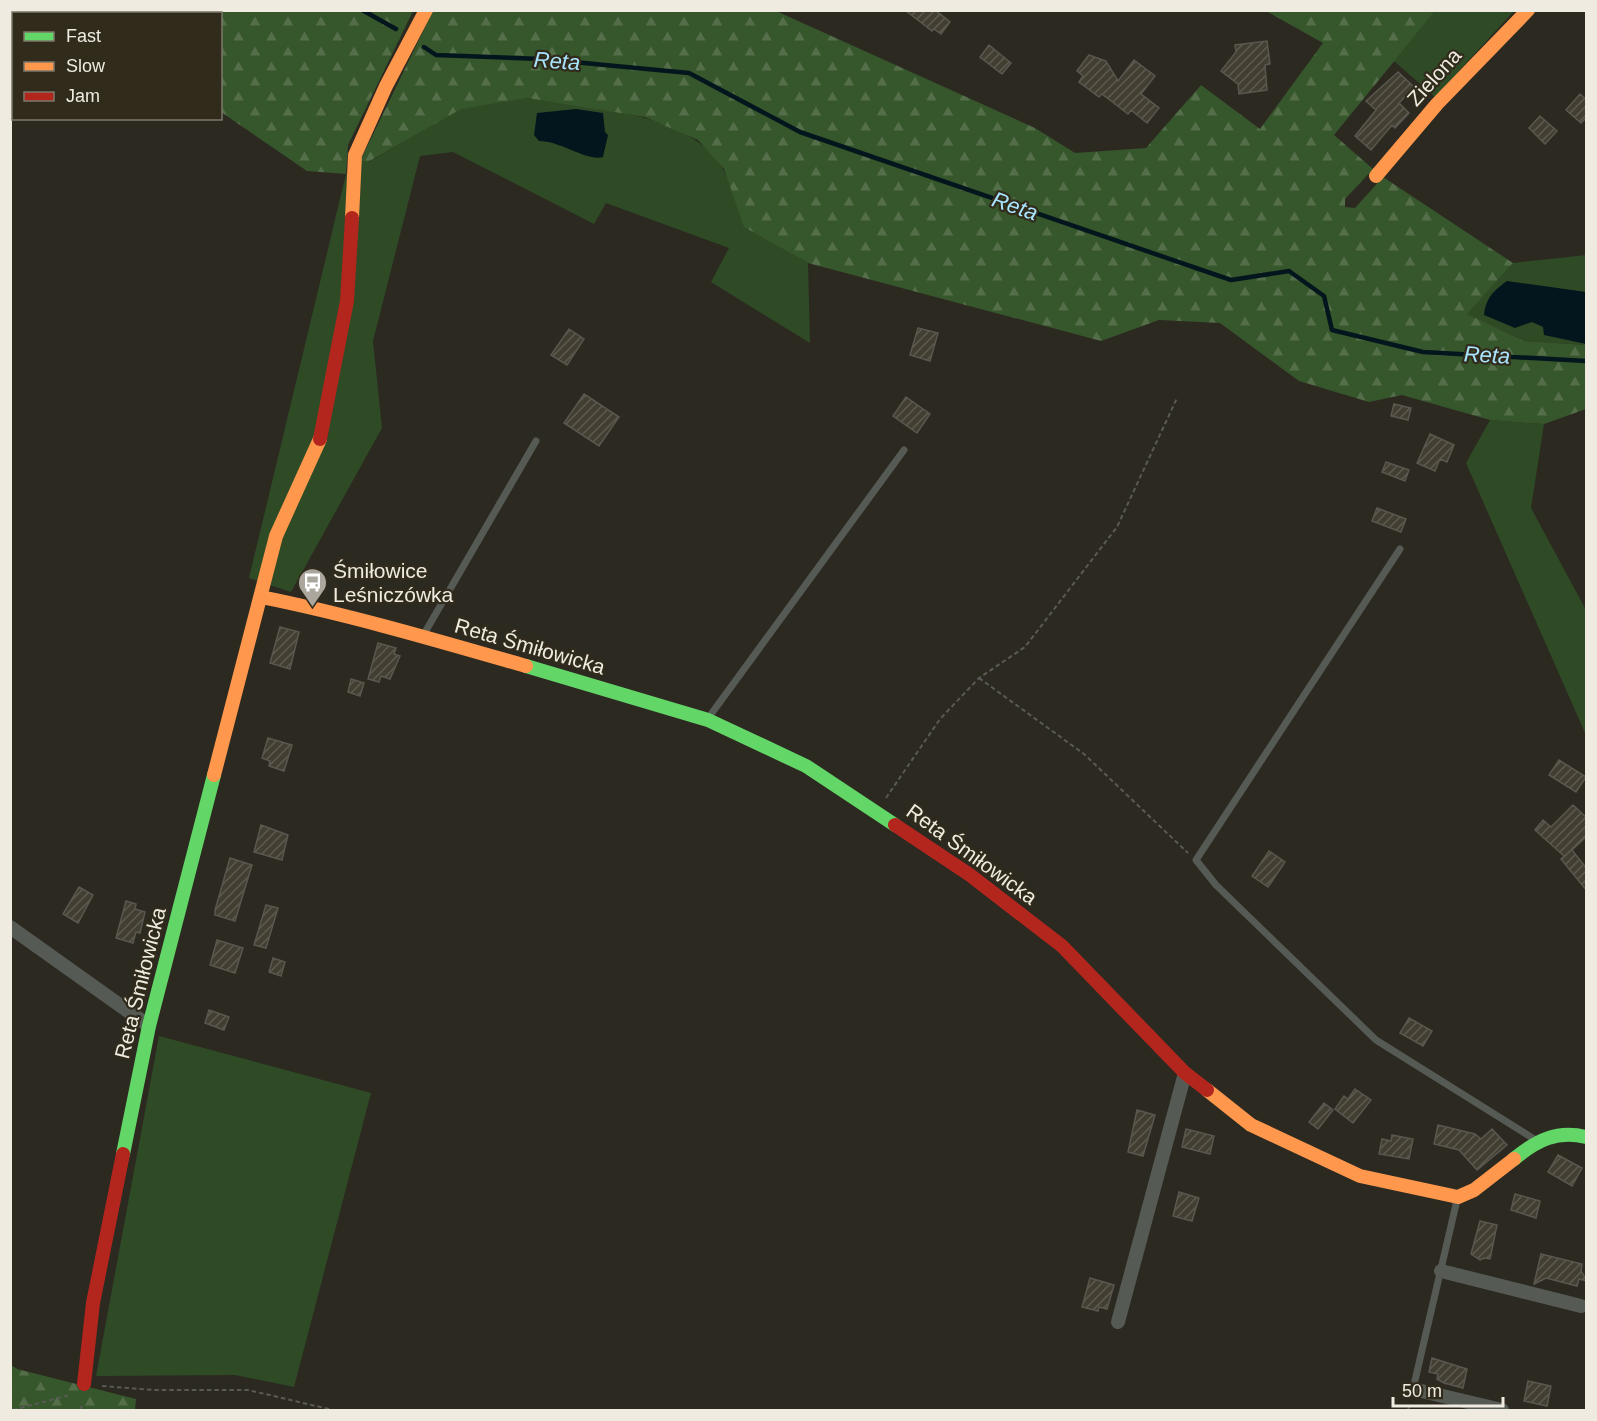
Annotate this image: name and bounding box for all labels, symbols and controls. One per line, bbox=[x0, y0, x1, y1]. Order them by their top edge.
legend bbox=[12, 12, 222, 120]
text: Fast bbox=[66, 26, 101, 46]
street label: Zielona bbox=[1402, 43, 1466, 110]
water label: Reta bbox=[533, 47, 581, 75]
text: Slow bbox=[66, 56, 106, 76]
text: Jam bbox=[66, 86, 100, 106]
water label: Reta bbox=[989, 187, 1041, 225]
water label: Reta bbox=[1463, 341, 1511, 369]
place label: Śmiłowice Leśniczówka bbox=[333, 559, 454, 606]
bus stop icon: Śmiłowice Leśniczówka bbox=[296, 566, 328, 608]
street label: Reta Śmiłowicka bbox=[452, 614, 608, 679]
street label: Reta Śmiłowicka bbox=[902, 799, 1042, 909]
street label: Reta Śmiłowicka bbox=[110, 905, 170, 1061]
scale bar bbox=[1393, 1370, 1502, 1408]
text: 50 m bbox=[1402, 1381, 1442, 1401]

